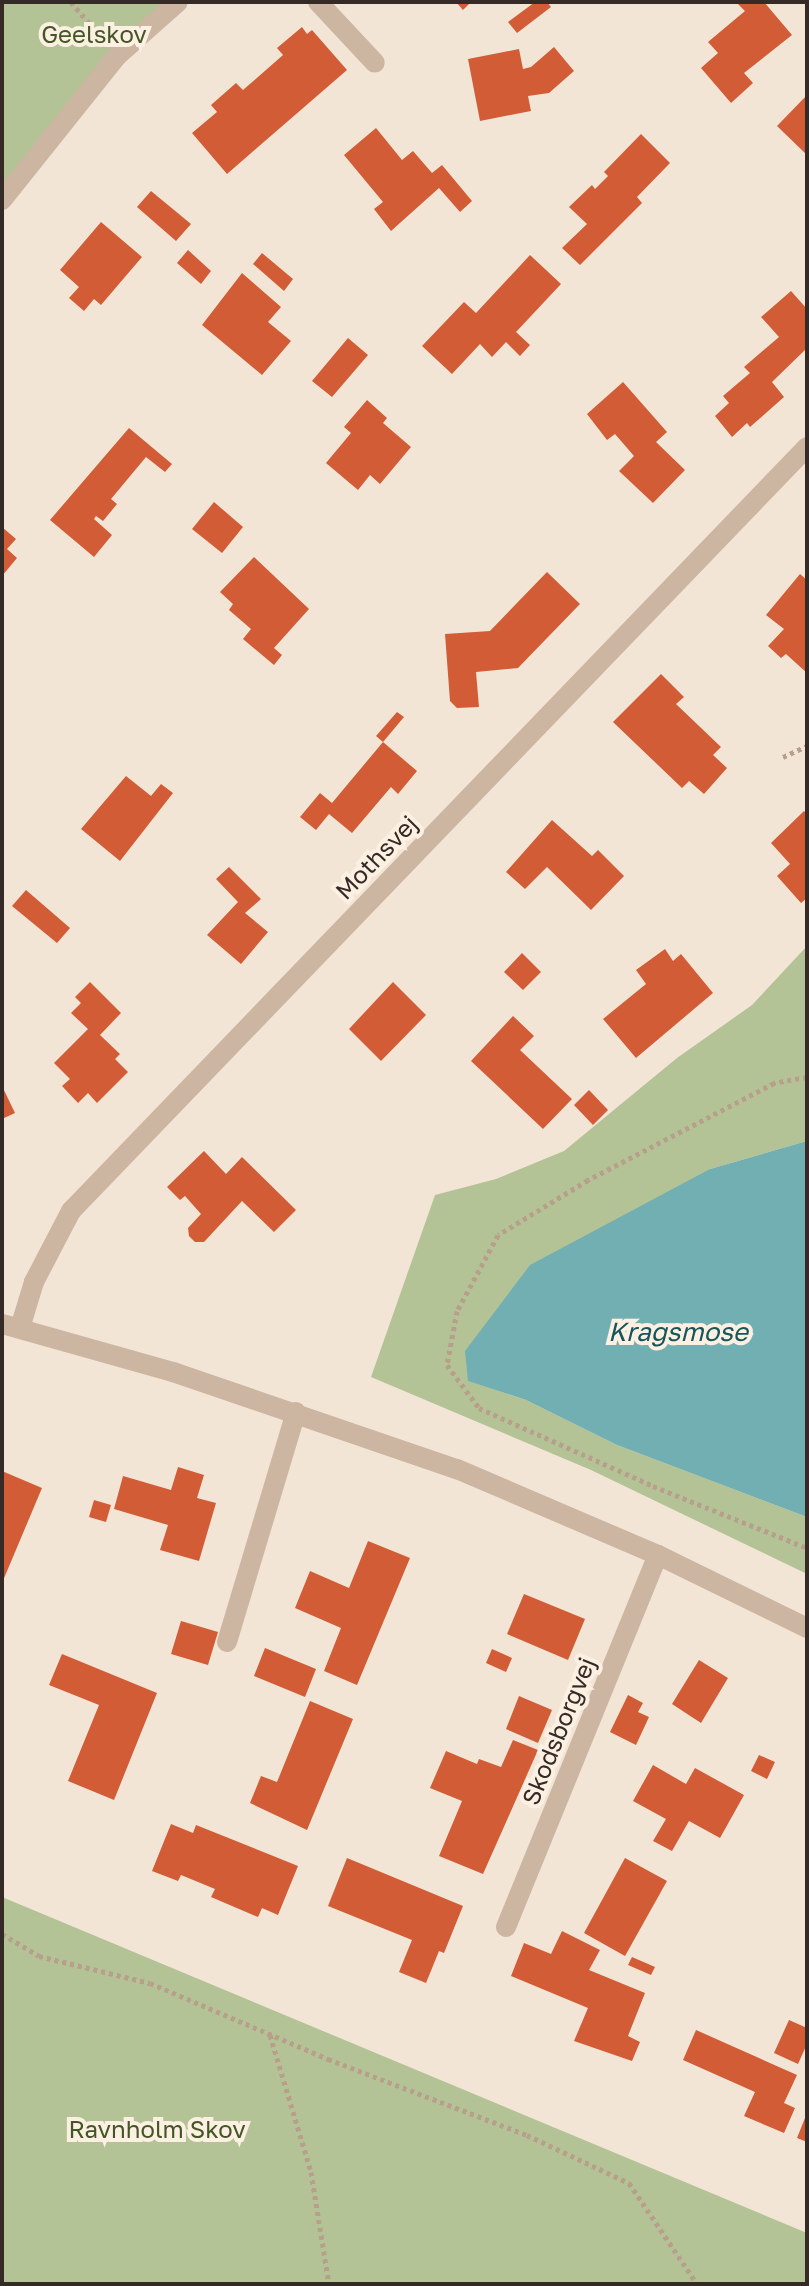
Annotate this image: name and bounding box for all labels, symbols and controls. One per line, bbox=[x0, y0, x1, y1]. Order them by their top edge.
park label: Geelskov bbox=[41, 20, 147, 48]
street label: Mothsvej bbox=[329, 809, 423, 905]
water label: Kragsmose bbox=[608, 1316, 748, 1348]
street label: Skodsborgvej bbox=[515, 1653, 601, 1809]
park label: Ravnholm Skov bbox=[68, 2115, 246, 2143]

